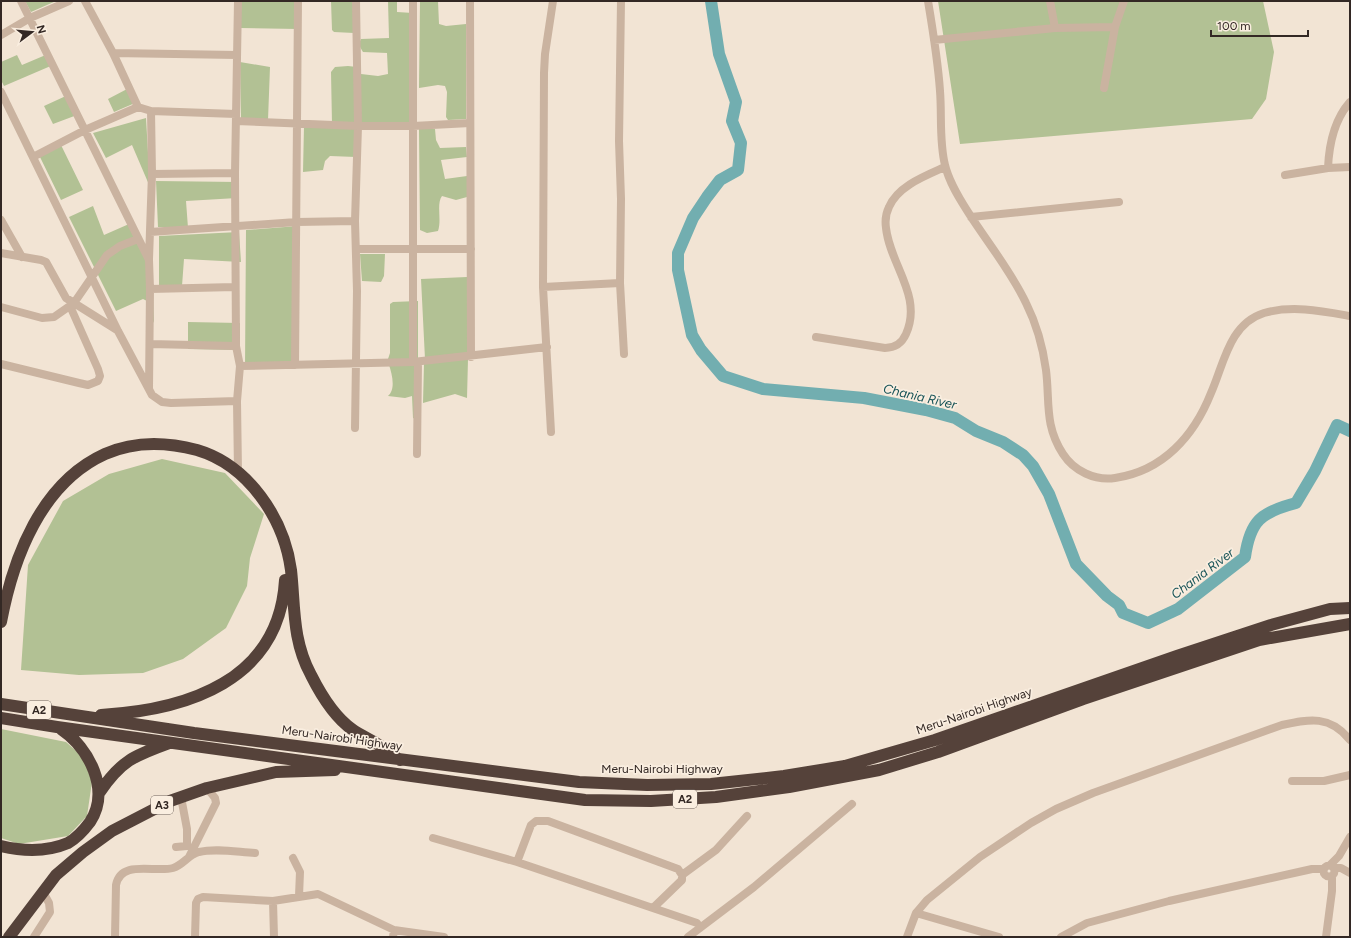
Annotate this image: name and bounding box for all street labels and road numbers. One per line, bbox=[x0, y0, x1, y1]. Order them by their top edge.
street label: Meru-Nairobi Highway bbox=[914, 684, 1034, 737]
road number: A2 bbox=[27, 701, 51, 719]
street label: Meru-Nairobi Highway bbox=[281, 723, 404, 753]
street label: Meru-Nairobi Highway bbox=[601, 762, 723, 776]
road number: A2 bbox=[673, 790, 697, 808]
road number: A3 bbox=[151, 796, 173, 814]

